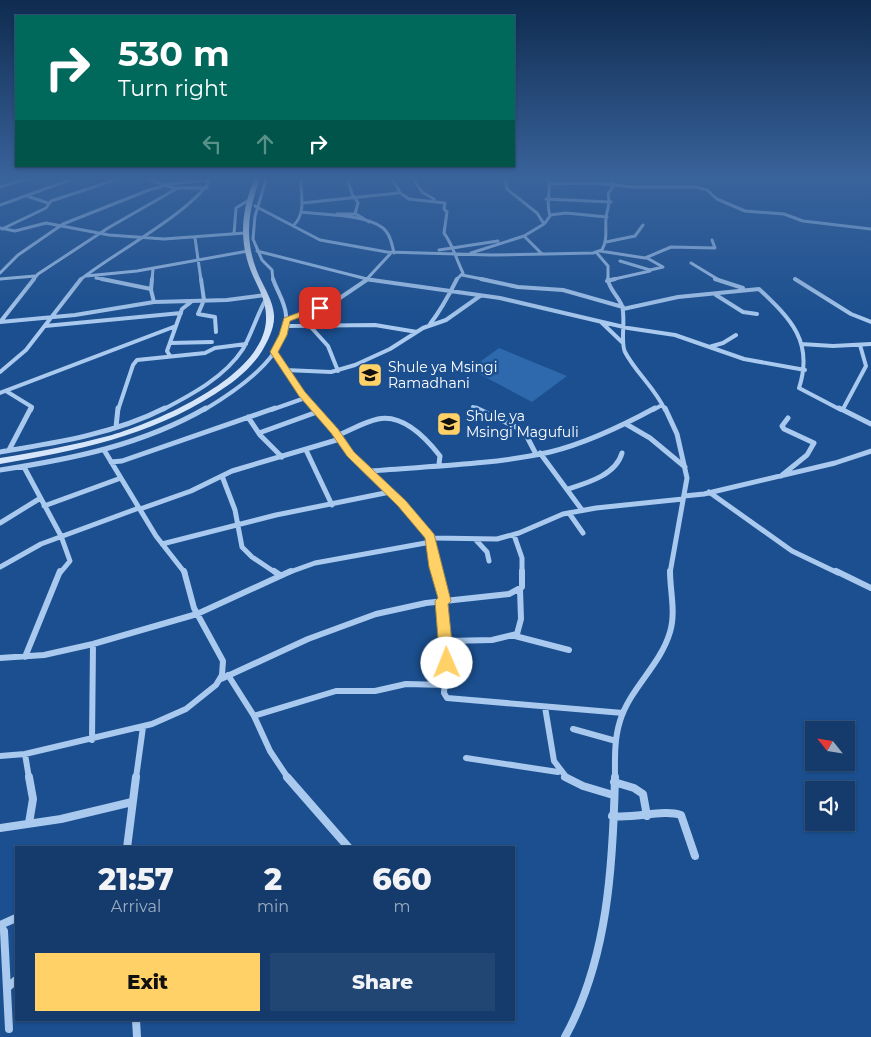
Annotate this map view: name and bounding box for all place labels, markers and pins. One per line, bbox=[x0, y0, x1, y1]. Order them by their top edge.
pin bbox=[299, 287, 341, 329]
place label: Shule ya Msingi Ramadhani bbox=[388, 358, 497, 392]
school or university icon: Shule ya Msingi Ramadhani bbox=[357, 362, 383, 388]
place label: Shule ya Msingi Magufuli bbox=[466, 407, 579, 441]
school or university icon: Shule ya Msingi Magufuli bbox=[436, 411, 462, 437]

